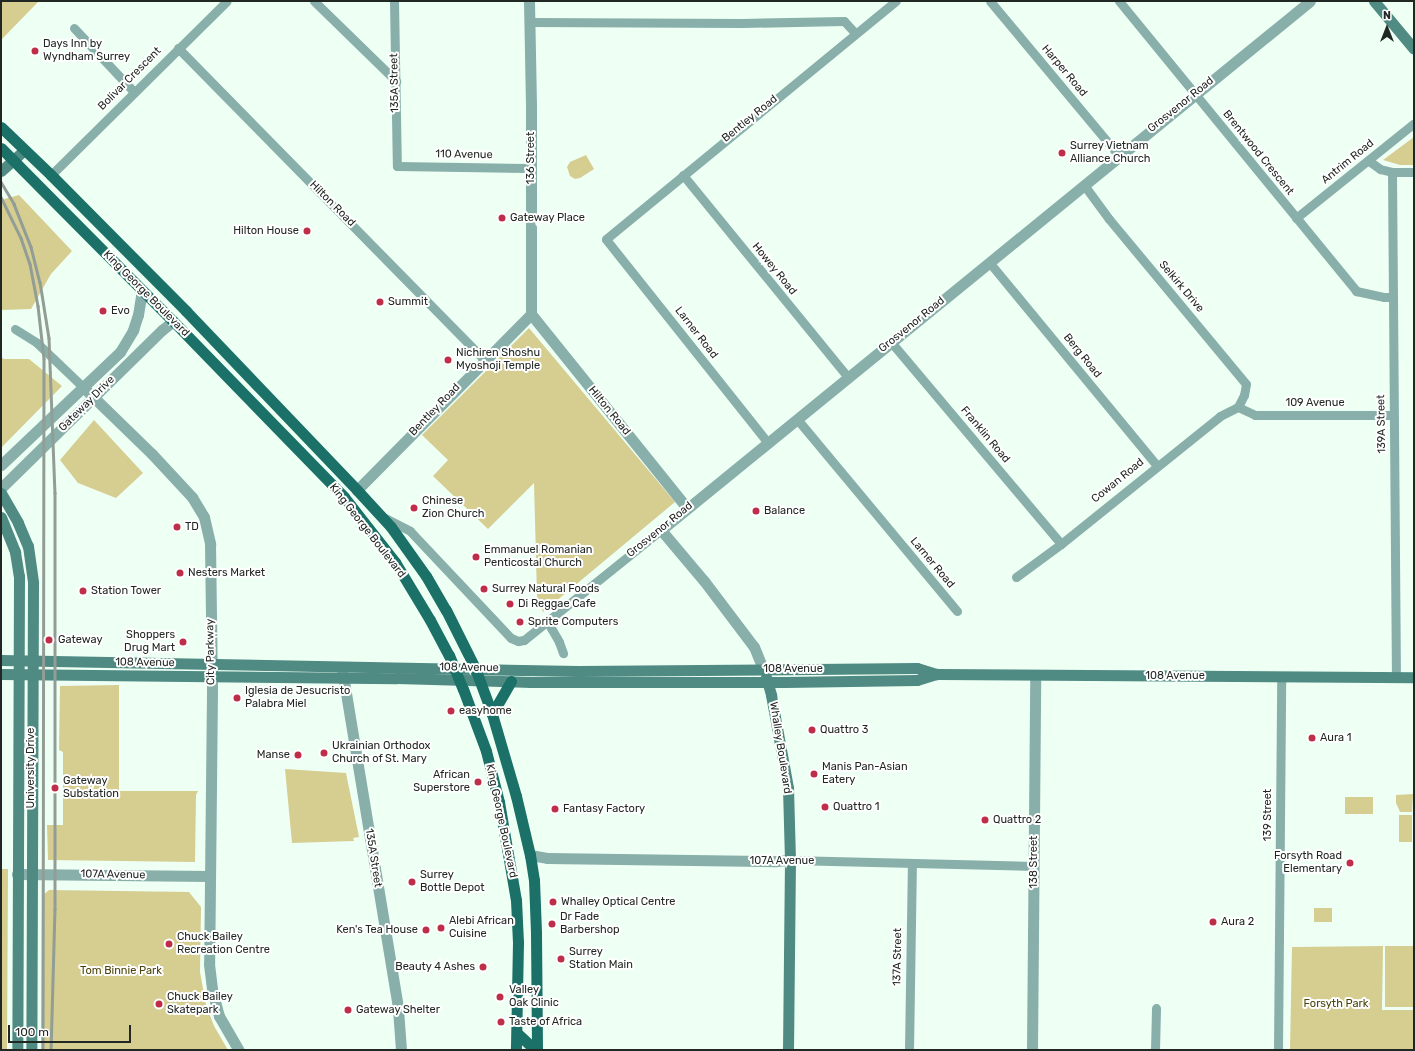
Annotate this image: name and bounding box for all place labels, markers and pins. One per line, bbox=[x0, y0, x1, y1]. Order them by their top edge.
place label: Days Inn by Wyndham Surrey bbox=[43, 38, 130, 64]
marker: Days Inn by Wyndham Surrey bbox=[30, 46, 40, 56]
place label: Surrey Vietnam Alliance Church bbox=[1070, 140, 1151, 166]
marker: Surrey Vietnam Alliance Church bbox=[1057, 148, 1067, 158]
place label: Gateway Place bbox=[510, 211, 585, 225]
marker: Gateway Place bbox=[497, 213, 507, 223]
place label: Hilton House bbox=[233, 224, 299, 238]
marker: Hilton House bbox=[302, 226, 312, 236]
place label: Summit bbox=[388, 295, 428, 309]
marker: Summit bbox=[375, 297, 385, 307]
place label: Evo bbox=[111, 304, 130, 318]
marker: Evo bbox=[98, 306, 108, 316]
place label: Nichiren Shoshu Myoshoji Temple bbox=[456, 347, 540, 373]
marker: Nichiren Shoshu Myoshoji Temple bbox=[443, 355, 453, 365]
place label: Chinese Zion Church bbox=[422, 495, 484, 521]
marker: Chinese Zion Church bbox=[409, 503, 419, 513]
place label: Balance bbox=[764, 504, 805, 518]
marker: Balance bbox=[751, 506, 761, 516]
place label: TD bbox=[185, 520, 199, 534]
marker: TD bbox=[172, 522, 182, 532]
place label: Emmanuel Romanian Penticostal Church bbox=[484, 544, 592, 570]
marker: Emmanuel Romanian Penticostal Church bbox=[471, 552, 481, 562]
place label: Nesters Market bbox=[188, 566, 265, 580]
marker: Nesters Market bbox=[175, 568, 185, 578]
place label: Surrey Natural Foods bbox=[492, 582, 600, 596]
place label: Station Tower bbox=[91, 584, 161, 598]
marker: Surrey Natural Foods bbox=[479, 584, 489, 594]
marker: Station Tower bbox=[78, 586, 88, 596]
place label: Di Reggae Cafe bbox=[518, 597, 596, 611]
marker: Di Reggae Cafe bbox=[505, 599, 515, 609]
place label: Sprite Computers bbox=[528, 615, 618, 629]
marker: Sprite Computers bbox=[515, 617, 525, 627]
place label: Shoppers Drug Mart bbox=[124, 629, 175, 655]
place label: Gateway bbox=[58, 633, 102, 647]
marker: Gateway bbox=[43, 634, 55, 646]
marker: Shoppers Drug Mart bbox=[178, 637, 188, 647]
place label: Iglesia de Jesucristo Palabra Miel bbox=[245, 685, 350, 711]
marker: Iglesia de Jesucristo Palabra Miel bbox=[232, 693, 242, 703]
place label: easyhome bbox=[459, 704, 512, 718]
marker: easyhome bbox=[446, 706, 456, 716]
place label: Quattro 3 bbox=[820, 723, 868, 737]
marker: Quattro 3 bbox=[807, 725, 817, 735]
place label: Aura 1 bbox=[1320, 731, 1351, 745]
marker: Aura 1 bbox=[1307, 733, 1317, 743]
place label: Ukrainian Orthodox Church of St. Mary bbox=[332, 740, 431, 766]
place label: Manse bbox=[257, 748, 290, 762]
marker: Ukrainian Orthodox Church of St. Mary bbox=[319, 748, 329, 758]
marker: Manse bbox=[293, 750, 303, 760]
place label: Manis Pan-Asian Eatery bbox=[822, 761, 908, 787]
place label: African Superstore bbox=[413, 769, 470, 795]
marker: Manis Pan-Asian Eatery bbox=[809, 769, 819, 779]
place label: Gateway Substation bbox=[63, 775, 119, 801]
marker: African Superstore bbox=[473, 777, 483, 787]
marker: Gateway Substation bbox=[50, 783, 60, 793]
place label: Quattro 1 bbox=[833, 800, 879, 814]
place label: Fantasy Factory bbox=[563, 802, 645, 816]
marker: Quattro 1 bbox=[820, 802, 830, 812]
marker: Fantasy Factory bbox=[550, 804, 560, 814]
place label: Quattro 2 bbox=[993, 813, 1041, 827]
marker: Quattro 2 bbox=[980, 815, 990, 825]
place label: Forsyth Road Elementary bbox=[1274, 850, 1342, 876]
marker: Forsyth Road Elementary bbox=[1345, 858, 1355, 868]
place label: Surrey Bottle Depot bbox=[420, 869, 485, 895]
marker: Surrey Bottle Depot bbox=[407, 877, 417, 887]
place label: Whalley Optical Centre bbox=[561, 895, 676, 909]
marker: Whalley Optical Centre bbox=[548, 897, 558, 907]
place label: Dr Fade Barbershop bbox=[560, 911, 620, 937]
place label: Alebi African Cuisine bbox=[449, 915, 514, 941]
place label: Aura 2 bbox=[1221, 915, 1254, 929]
marker: Aura 2 bbox=[1208, 917, 1218, 927]
marker: Dr Fade Barbershop bbox=[547, 919, 557, 929]
place label: Ken's Tea House bbox=[336, 923, 418, 937]
marker: Alebi African Cuisine bbox=[436, 923, 446, 933]
marker: Ken's Tea House bbox=[421, 925, 431, 935]
place label: Chuck Bailey Recreation Centre bbox=[177, 931, 270, 957]
marker: Chuck Bailey Recreation Centre bbox=[164, 939, 174, 949]
place label: Surrey Station Main bbox=[569, 946, 633, 972]
marker: Surrey Station Main bbox=[556, 954, 566, 964]
place label: Beauty 4 Ashes bbox=[395, 960, 475, 974]
marker: Beauty 4 Ashes bbox=[478, 962, 488, 972]
place label: Valley Oak Clinic bbox=[509, 984, 559, 1010]
place label: Chuck Bailey Skatepark bbox=[167, 991, 233, 1017]
marker: Valley Oak Clinic bbox=[494, 991, 506, 1003]
marker: Chuck Bailey Skatepark bbox=[154, 999, 164, 1009]
place label: Gateway Shelter bbox=[356, 1003, 440, 1017]
marker: Gateway Shelter bbox=[343, 1005, 353, 1015]
place label: Taste of Africa bbox=[509, 1015, 583, 1029]
marker: Taste of Africa bbox=[496, 1017, 506, 1027]

